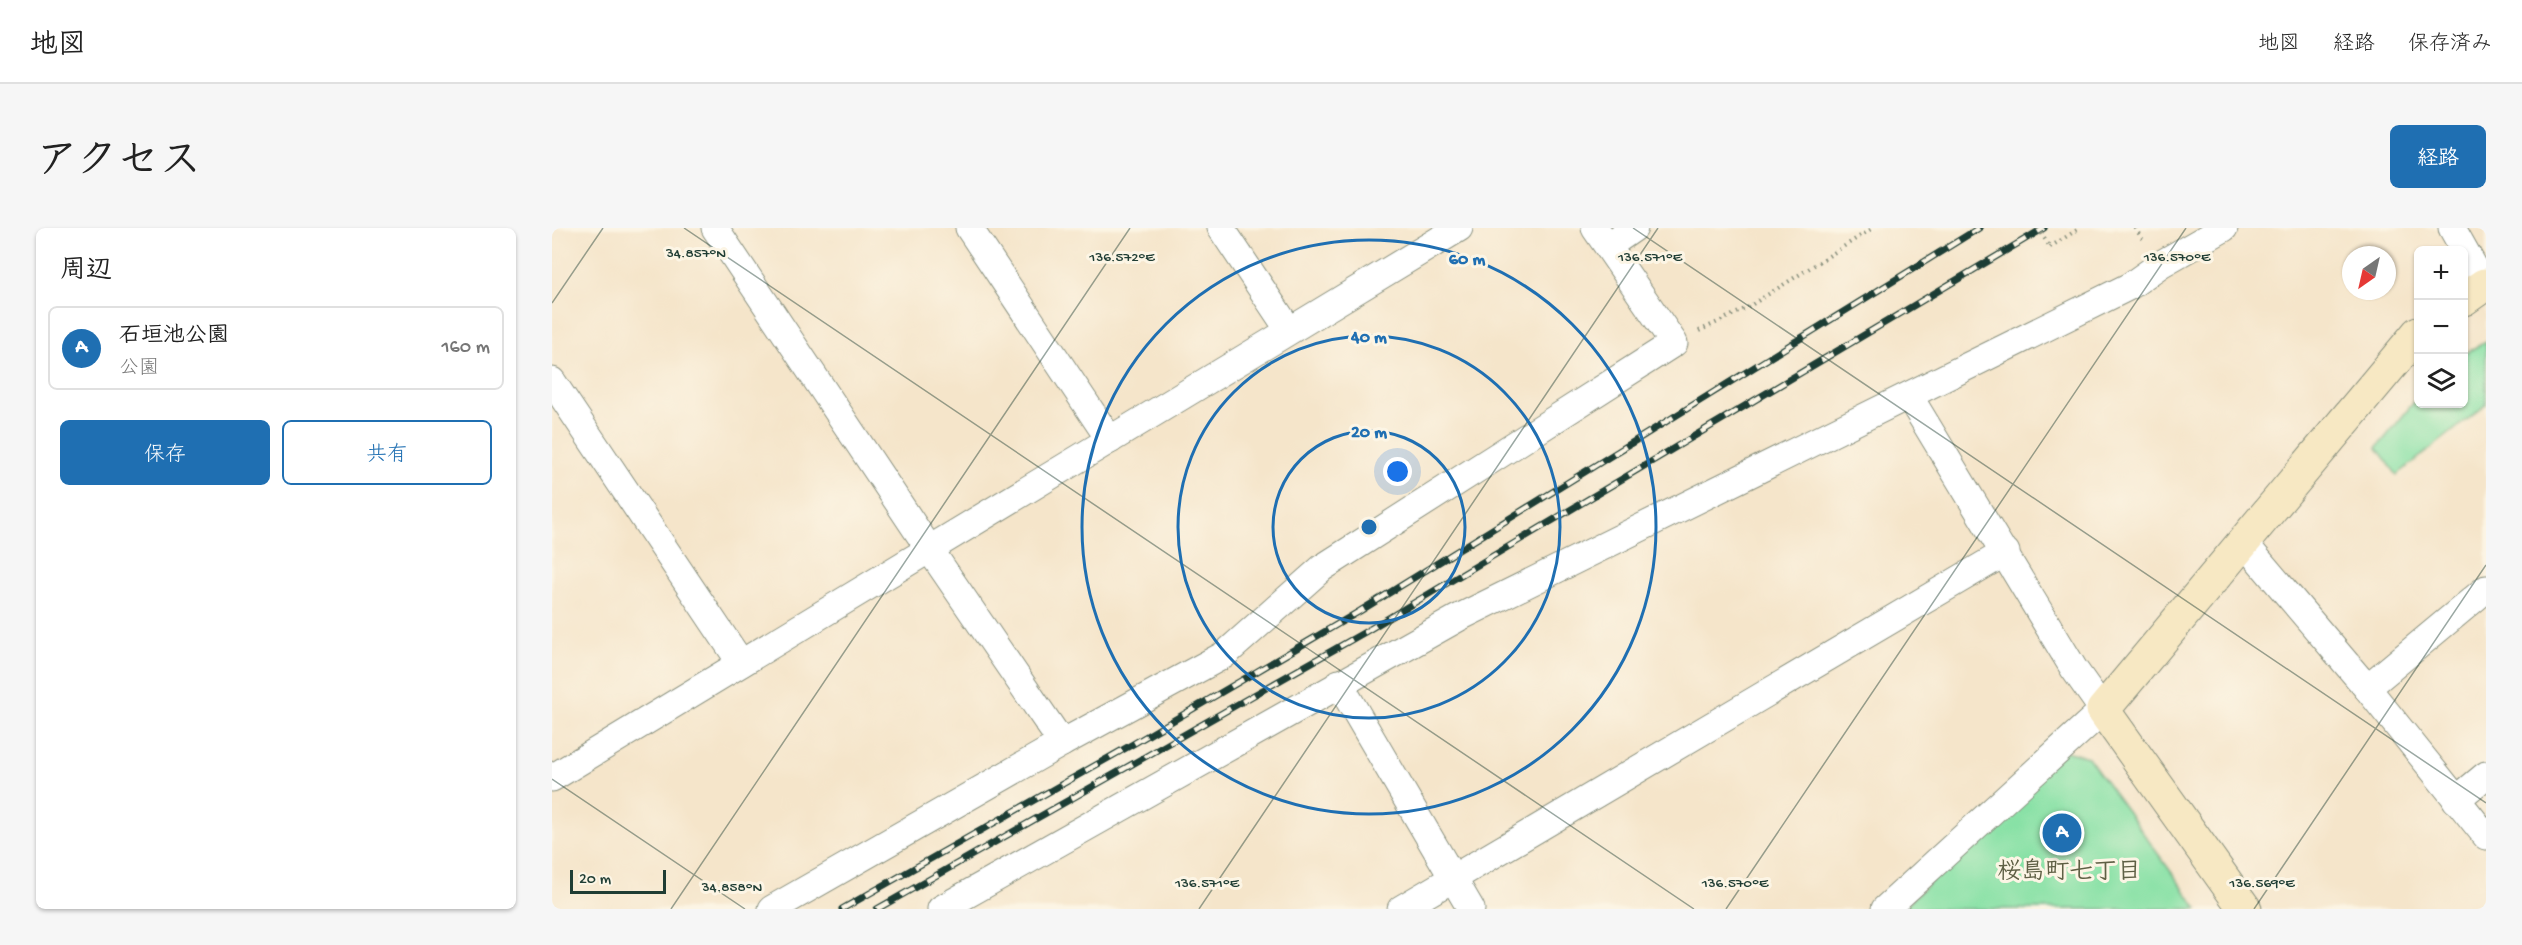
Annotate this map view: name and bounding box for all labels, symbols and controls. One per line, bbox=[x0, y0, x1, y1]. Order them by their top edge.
text: 地図 bbox=[30, 30, 86, 63]
text: 地図 bbox=[2258, 33, 2300, 58]
text: 経路 bbox=[2333, 33, 2375, 58]
text: 保存済み bbox=[2408, 33, 2492, 58]
button: 経路 bbox=[2390, 125, 2486, 188]
text: アクセス bbox=[36, 140, 201, 189]
text: 34.857°N bbox=[665, 245, 726, 263]
north arrow bbox=[2342, 246, 2396, 300]
map controls bbox=[2414, 246, 2468, 408]
button: + bbox=[2414, 246, 2468, 300]
text: 136.572°E bbox=[1088, 249, 1155, 267]
text: 136.571°E bbox=[1617, 249, 1683, 267]
text: 136.570°E bbox=[2143, 249, 2211, 267]
text: 60 m bbox=[1449, 250, 1485, 271]
text: 周辺 bbox=[60, 257, 112, 288]
button: − bbox=[2414, 300, 2468, 354]
text: 石垣池公園 bbox=[119, 324, 229, 350]
text: 40 m bbox=[1350, 328, 1387, 349]
text: A bbox=[76, 337, 87, 360]
text: 160 m bbox=[441, 337, 490, 360]
button: layers bbox=[2414, 354, 2468, 408]
text: 公園 bbox=[119, 358, 159, 381]
button: 保存 bbox=[60, 420, 270, 485]
button: 共有 bbox=[282, 420, 492, 485]
text: 20 m bbox=[1351, 423, 1387, 444]
your location bbox=[1383, 457, 1412, 486]
centre of rings bbox=[1359, 517, 1379, 537]
pin: A bbox=[2042, 810, 2082, 856]
district label: 桜島町七丁目 bbox=[1997, 858, 2141, 888]
scale bar bbox=[570, 867, 666, 894]
text: 20 m bbox=[579, 871, 611, 890]
text: 136.571°E bbox=[1174, 875, 1240, 893]
text: 136.570°E bbox=[1701, 875, 1769, 893]
text: 136.569°E bbox=[2228, 875, 2295, 893]
text: 34.858°N bbox=[701, 879, 762, 897]

